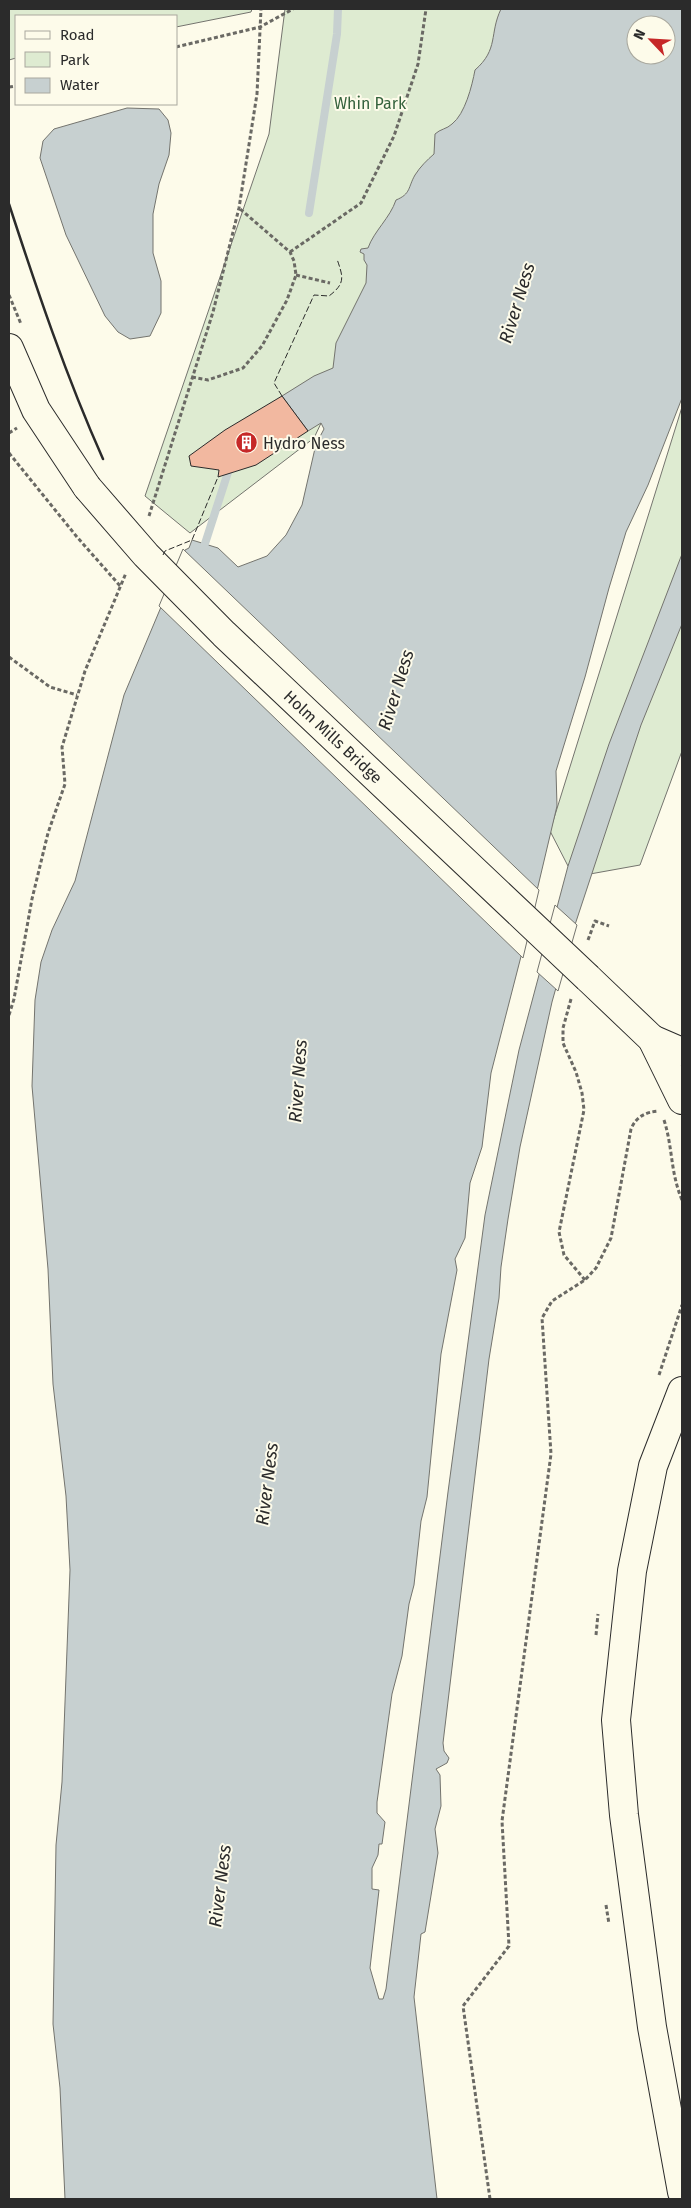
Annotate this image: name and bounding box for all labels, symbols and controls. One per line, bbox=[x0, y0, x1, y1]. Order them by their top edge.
legend bbox=[15, 15, 178, 105]
north arrow bbox=[626, 15, 676, 65]
text: Road bbox=[60, 26, 95, 44]
text: N bbox=[630, 27, 649, 43]
text: Park bbox=[60, 51, 90, 69]
text: Water bbox=[60, 76, 99, 94]
park label: Whin Park bbox=[334, 94, 407, 113]
water label: River Ness bbox=[494, 260, 540, 346]
building icon: Hydro Ness bbox=[235, 431, 259, 455]
place label: Hydro Ness bbox=[263, 434, 345, 453]
water label: River Ness bbox=[373, 647, 419, 733]
street label: Holm Mills Bridge bbox=[280, 687, 386, 787]
water label: River Ness bbox=[284, 1039, 312, 1123]
water label: River Ness bbox=[251, 1441, 283, 1527]
water label: River Ness bbox=[204, 1843, 236, 1929]

